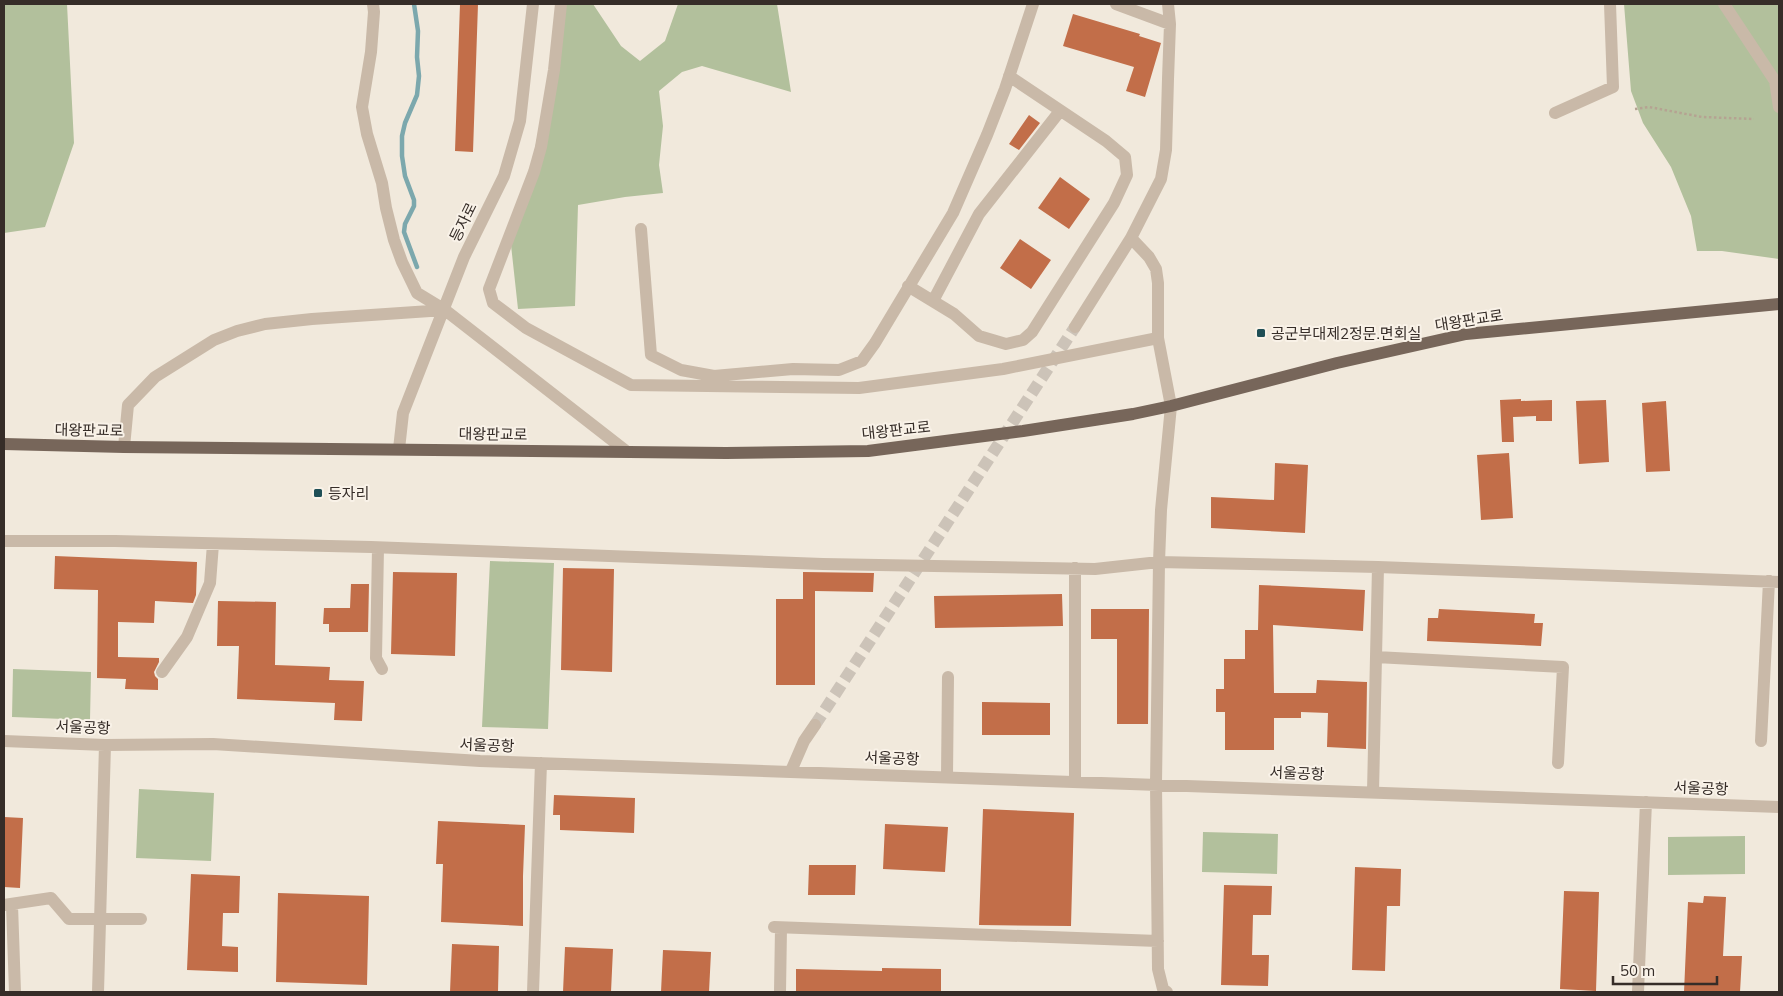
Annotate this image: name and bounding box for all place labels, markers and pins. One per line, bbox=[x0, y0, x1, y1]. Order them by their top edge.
place label: 공군부대제2정문.면회실 bbox=[1271, 324, 1421, 343]
marker: 공군부대제2정문.면회실 bbox=[1255, 327, 1267, 339]
place label: 등자리 bbox=[328, 484, 369, 503]
marker: 등자리 bbox=[312, 487, 324, 499]

